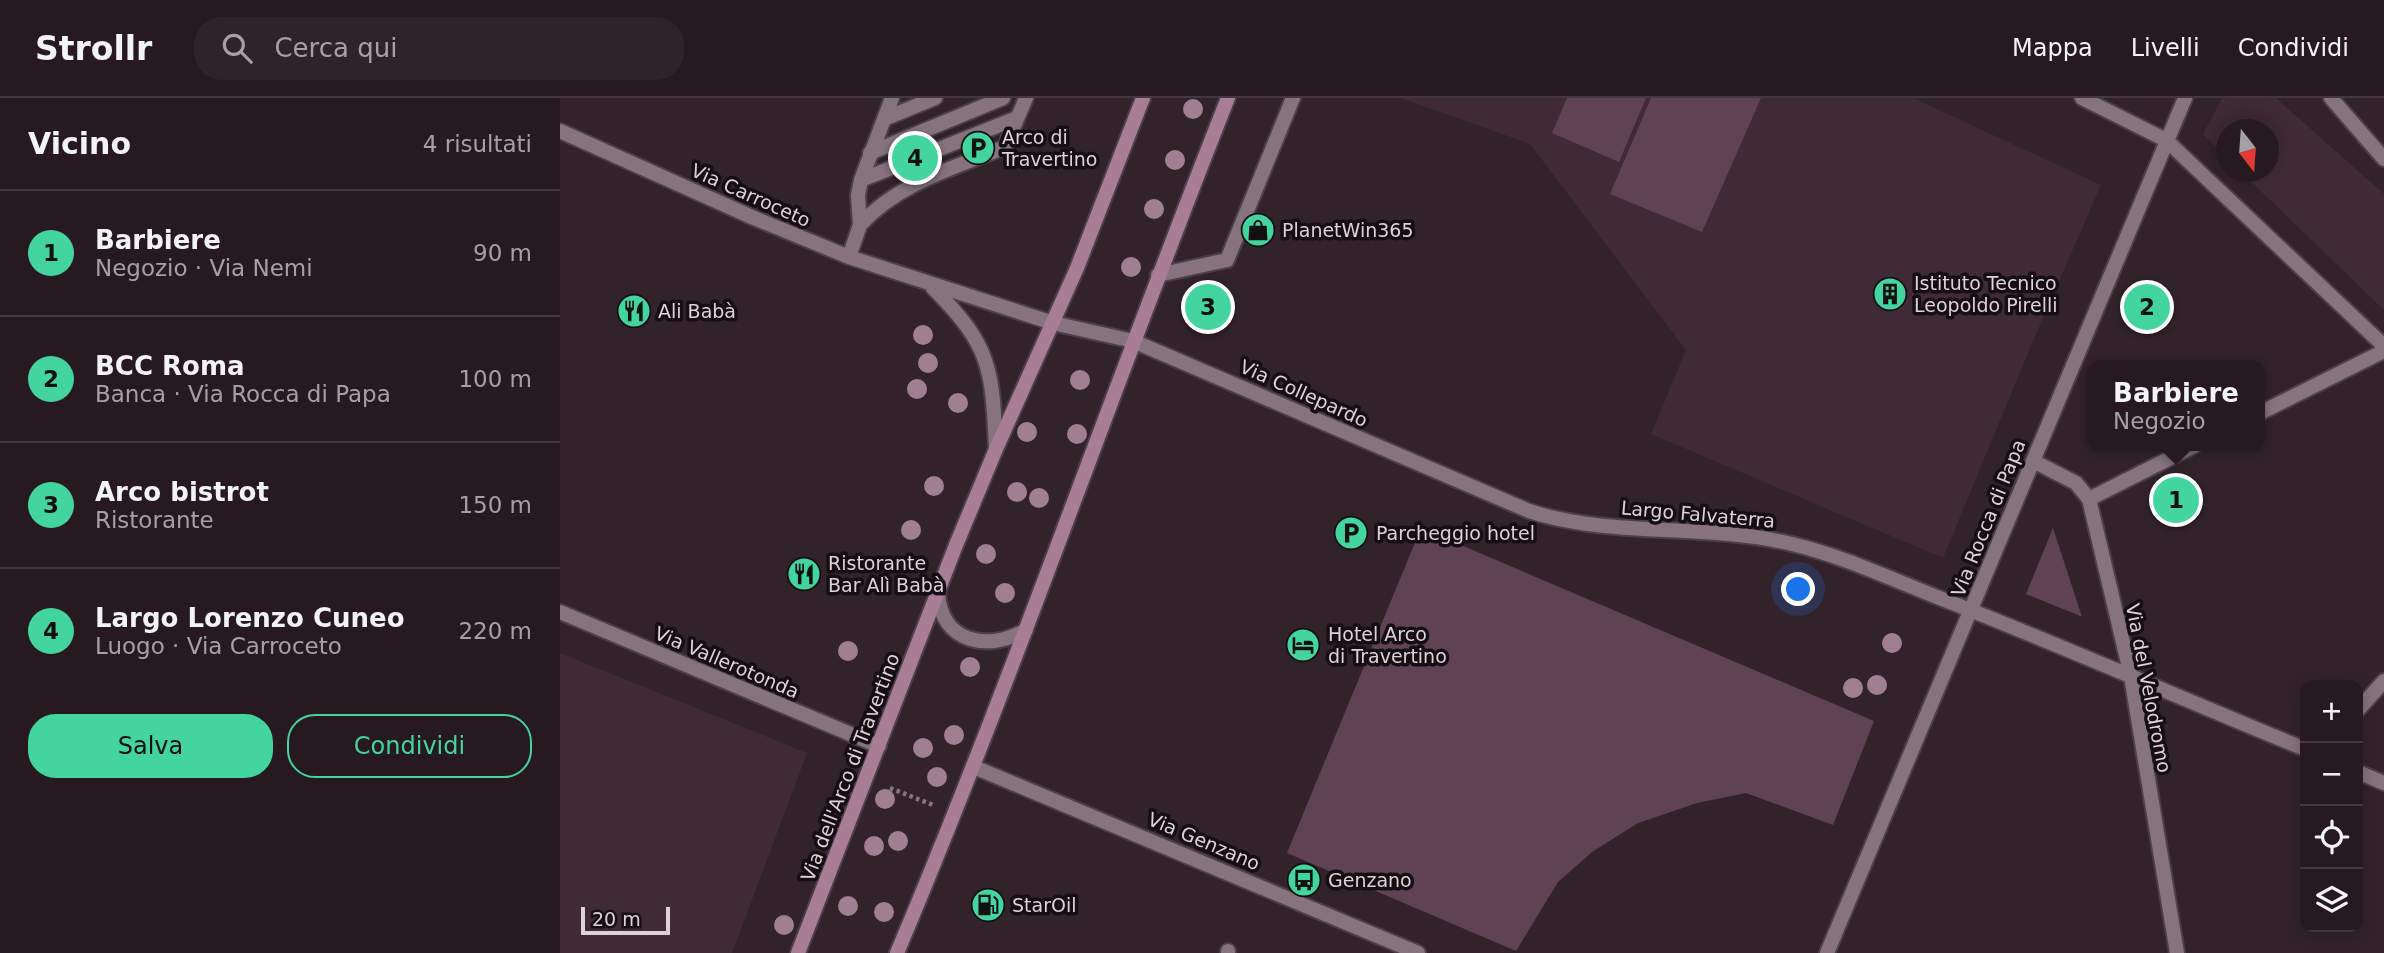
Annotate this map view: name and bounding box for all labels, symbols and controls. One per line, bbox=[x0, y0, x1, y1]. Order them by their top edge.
search box bbox=[194, 17, 684, 80]
text: Strollr bbox=[35, 29, 152, 68]
icon: search bbox=[218, 29, 256, 67]
text: Cerca qui bbox=[274, 33, 397, 63]
text: Mappa bbox=[2012, 34, 2093, 62]
text: Livelli bbox=[2131, 34, 2200, 62]
text: Condividi bbox=[2238, 34, 2349, 62]
north arrow bbox=[2216, 119, 2279, 182]
text: Vicino bbox=[28, 126, 131, 161]
place label: Arco di Travertino bbox=[1001, 126, 1097, 170]
parking icon: Arco di Travertino bbox=[959, 129, 997, 167]
text: 4 risultati bbox=[423, 131, 532, 157]
pin: 4 bbox=[892, 132, 938, 184]
street label: Via Carroceto bbox=[688, 159, 814, 231]
shop icon: PlanetWin365 bbox=[1239, 211, 1277, 249]
place label: PlanetWin365 bbox=[1282, 219, 1414, 241]
text: Barbiere bbox=[95, 225, 221, 255]
text: 1 bbox=[43, 240, 59, 266]
text: 90 m bbox=[473, 240, 532, 266]
text: Negozio · Via Nemi bbox=[95, 255, 313, 281]
place label: Istituto Tecnico Leopoldo Pirelli bbox=[1914, 272, 2058, 316]
building icon: Istituto Tecnico Leopoldo Pirelli bbox=[1871, 275, 1909, 313]
pin: 3 bbox=[1185, 281, 1231, 333]
pin: 2 bbox=[2124, 281, 2170, 333]
restaurant icon: Ali Babà bbox=[615, 292, 653, 330]
place label: Ali Babà bbox=[658, 300, 736, 322]
text: BCC Roma bbox=[95, 351, 245, 381]
street label: Via Collepardo bbox=[1237, 355, 1371, 431]
popup bbox=[2087, 360, 2265, 451]
text: 2 bbox=[43, 366, 59, 392]
text: 100 m bbox=[458, 366, 532, 392]
text: Barbiere bbox=[2113, 378, 2239, 408]
text: Banca · Via Rocca di Papa bbox=[95, 381, 391, 407]
text: Negozio bbox=[2113, 408, 2206, 434]
street label: Via Rocca di Papa bbox=[1946, 436, 2030, 600]
pin: 1 bbox=[2153, 474, 2199, 526]
text: Arco bistrot bbox=[95, 477, 269, 507]
text: 3 bbox=[43, 492, 59, 518]
text: 150 m bbox=[458, 492, 532, 518]
street label: Largo Falvaterra bbox=[1620, 496, 1776, 532]
text: Ristorante bbox=[95, 507, 214, 533]
parking icon: Parcheggio hotel bbox=[1332, 514, 1370, 552]
place label: Parcheggio hotel bbox=[1376, 522, 1535, 544]
place label: Ristorante Bar Alì Babà bbox=[828, 552, 945, 596]
restaurant icon: Ristorante Bar Alì Babà bbox=[785, 555, 823, 593]
your location bbox=[1781, 572, 1815, 606]
street label: Via del Velodromo bbox=[2122, 602, 2176, 774]
text: Largo Lorenzo Cuneo bbox=[95, 603, 405, 633]
text: 4 bbox=[43, 618, 59, 644]
text: 220 m bbox=[458, 618, 532, 644]
street label: Via Vallerotonda bbox=[651, 622, 803, 702]
place label: Hotel Arco di Travertino bbox=[1328, 623, 1447, 667]
hotel icon: Hotel Arco di Travertino bbox=[1284, 626, 1322, 664]
text: Luogo · Via Carroceto bbox=[95, 633, 342, 659]
street label: Via dell'Arco di Travertino bbox=[796, 650, 904, 884]
map controls bbox=[2300, 680, 2363, 932]
button: + bbox=[2300, 680, 2363, 743]
button: Salva bbox=[28, 714, 273, 778]
button: Condividi bbox=[287, 714, 532, 778]
button: − bbox=[2300, 743, 2363, 806]
button: locate bbox=[2300, 806, 2363, 869]
street label: Via Genzano bbox=[1145, 808, 1263, 874]
bus stop icon: Genzano bbox=[1285, 861, 1323, 899]
place label: Genzano bbox=[1328, 869, 1412, 891]
button: layers bbox=[2300, 869, 2363, 932]
fuel station icon: StarOil bbox=[969, 886, 1007, 924]
place label: StarOil bbox=[1012, 894, 1076, 916]
scale bar bbox=[581, 904, 670, 936]
text: 20 m bbox=[592, 908, 641, 930]

